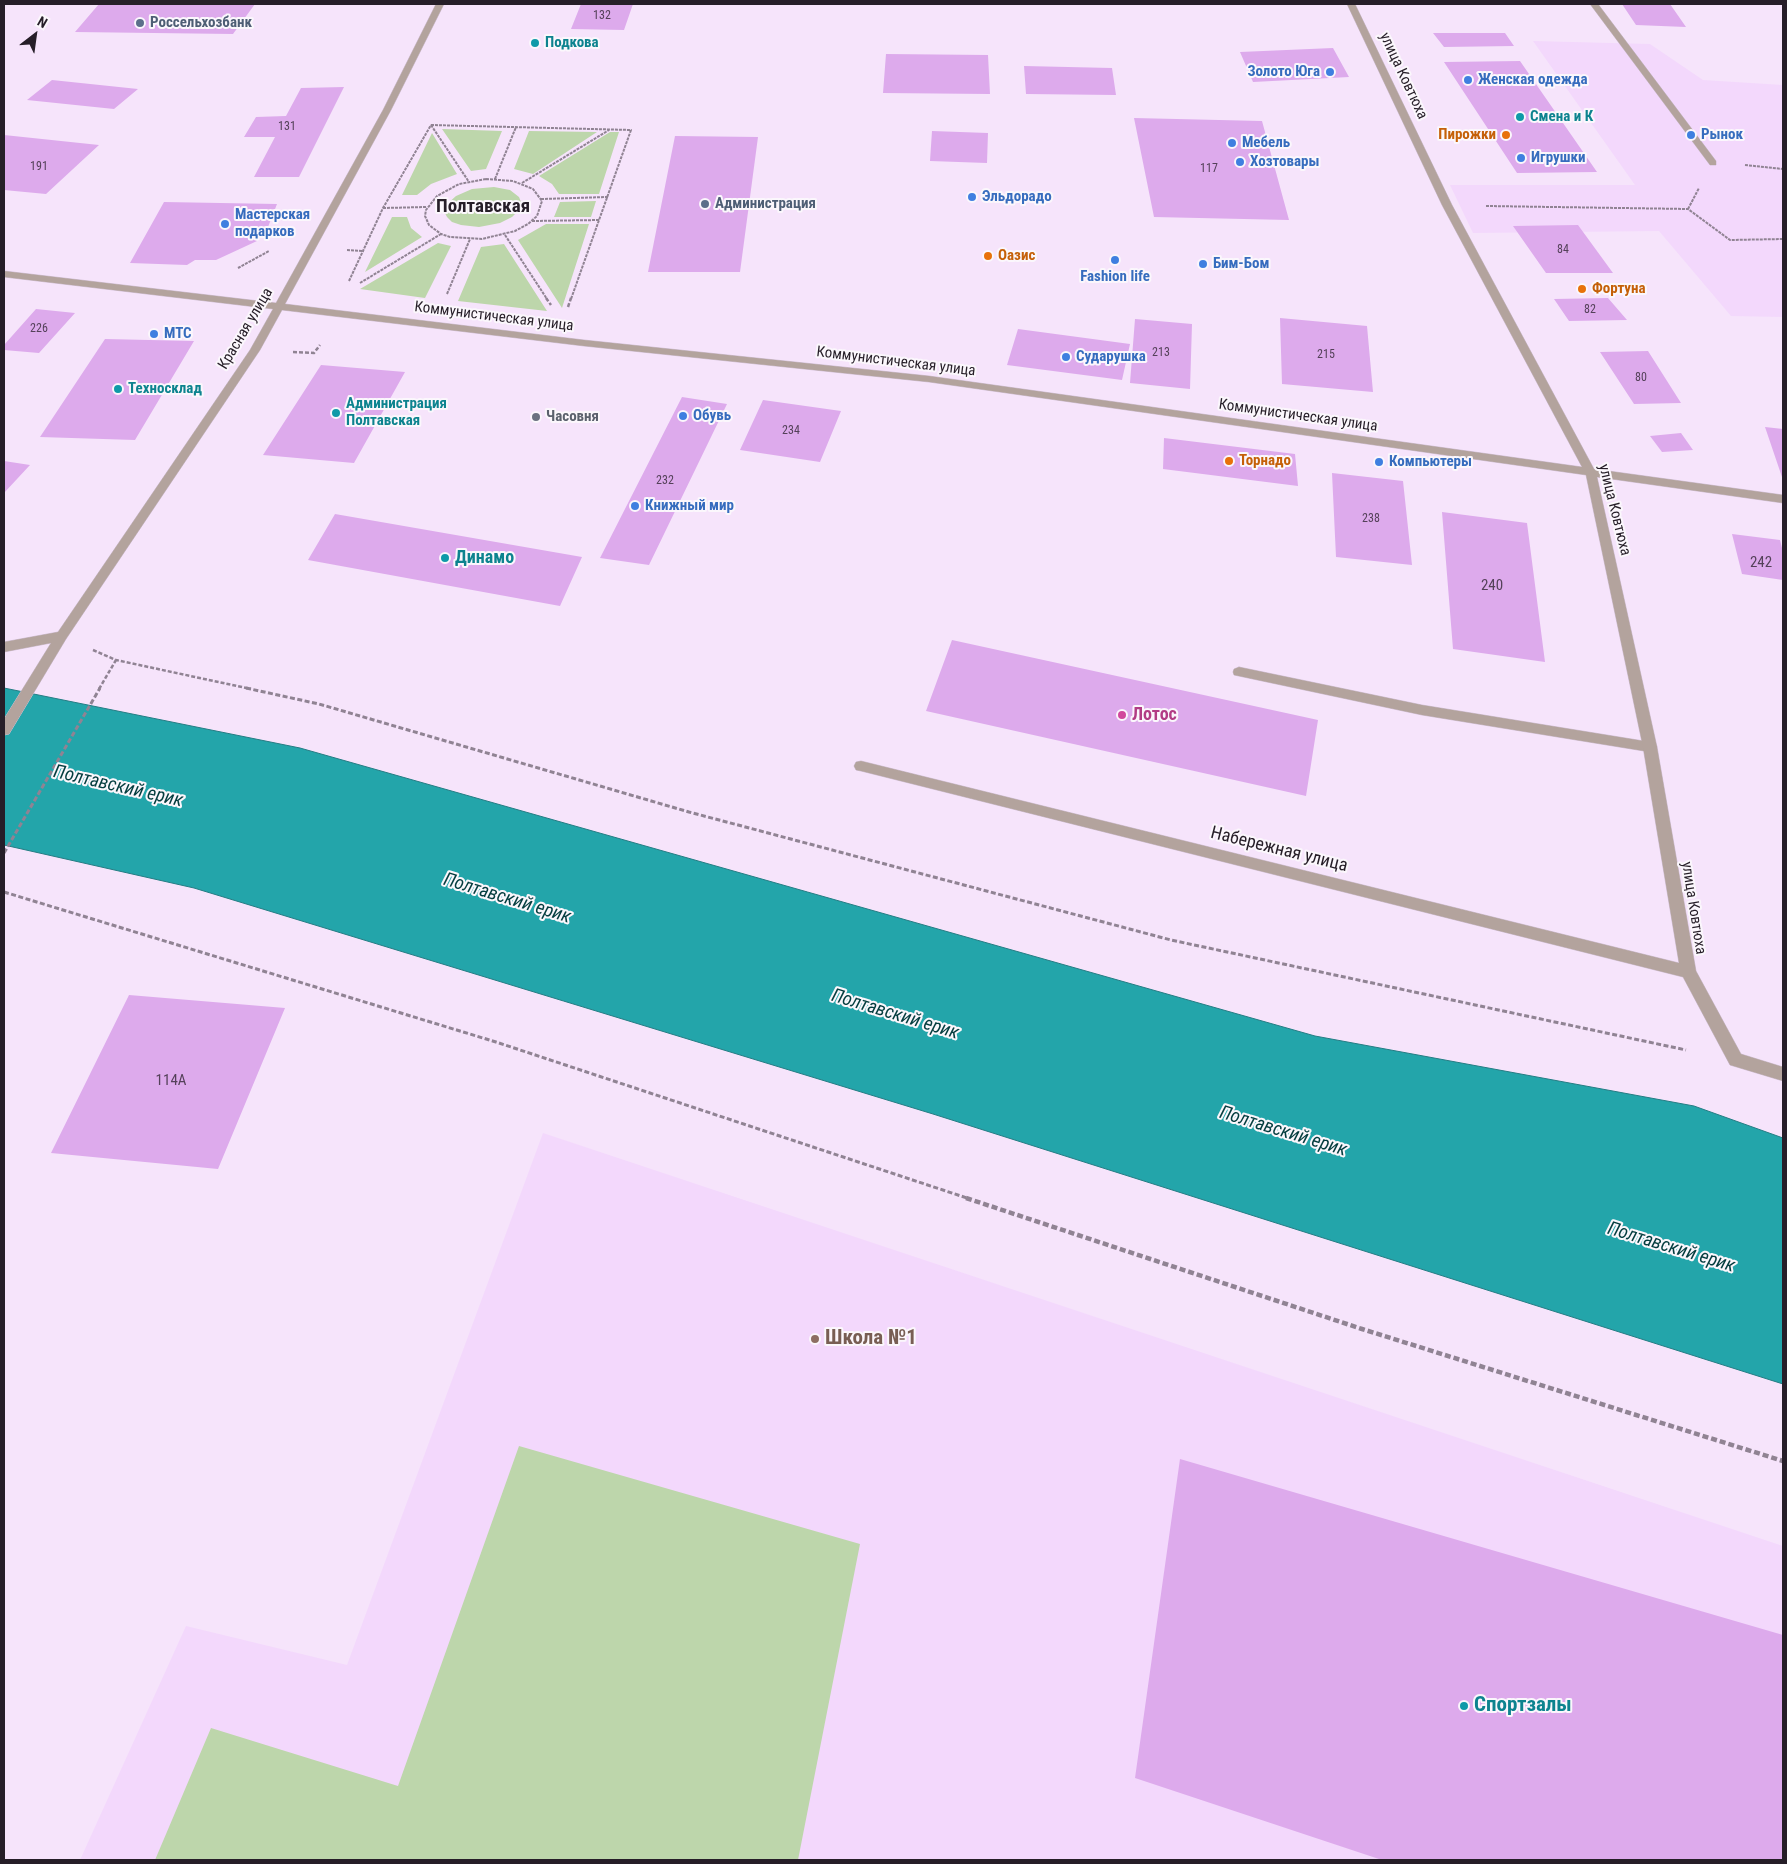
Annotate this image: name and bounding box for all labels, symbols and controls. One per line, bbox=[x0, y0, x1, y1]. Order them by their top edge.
house number: 132 bbox=[593, 9, 611, 23]
north arrow bbox=[10, 10, 60, 60]
text: N bbox=[35, 13, 50, 31]
place label: Россельхозбанк bbox=[150, 14, 252, 32]
marker: Россельхозбанк bbox=[134, 17, 146, 29]
street label: улица Ковтюха bbox=[1375, 30, 1431, 122]
place label: Подкова bbox=[545, 34, 599, 52]
marker: Подкова bbox=[529, 37, 541, 49]
place label: Золото Юга bbox=[1247, 63, 1320, 81]
marker: Золото Юга bbox=[1324, 66, 1336, 78]
place label: Женская одежда bbox=[1478, 71, 1587, 89]
marker: Женская одежда bbox=[1462, 74, 1474, 86]
place label: Смена и К bbox=[1530, 108, 1593, 126]
marker: Смена и К bbox=[1514, 111, 1526, 123]
house number: 131 bbox=[278, 120, 296, 134]
place label: Пирожки bbox=[1438, 126, 1496, 144]
place label: Рынок bbox=[1701, 126, 1743, 144]
marker: Пирожки bbox=[1500, 129, 1512, 141]
marker: Рынок bbox=[1685, 129, 1697, 141]
place label: Мебель bbox=[1242, 134, 1290, 152]
marker: Мебель bbox=[1226, 137, 1238, 149]
place label: Игрушки bbox=[1531, 149, 1586, 167]
marker: Игрушки bbox=[1515, 152, 1527, 164]
place label: Хозтовары bbox=[1250, 153, 1319, 171]
marker: Хозтовары bbox=[1234, 156, 1246, 168]
house number: 191 bbox=[30, 160, 48, 174]
house number: 117 bbox=[1200, 162, 1218, 176]
place label: Эльдорадо bbox=[982, 188, 1052, 206]
marker: Эльдорадо bbox=[966, 191, 978, 203]
place label: Администрация bbox=[715, 195, 816, 213]
district label: Полтавская bbox=[436, 196, 530, 218]
marker: Администрация bbox=[699, 198, 711, 210]
place label: Мастерская подарков bbox=[235, 206, 310, 241]
marker: Мастерская подарков bbox=[219, 218, 231, 230]
house number: 84 bbox=[1557, 243, 1569, 257]
place label: Оазис bbox=[998, 247, 1035, 265]
marker: Оазис bbox=[982, 250, 994, 262]
marker: Fashion life bbox=[1109, 254, 1121, 266]
place label: Бим-Бом bbox=[1213, 255, 1269, 273]
marker: Бим-Бом bbox=[1197, 258, 1209, 270]
place label: Fashion life bbox=[1080, 268, 1150, 286]
place label: Фортуна bbox=[1592, 280, 1646, 298]
marker: Фортуна bbox=[1576, 283, 1588, 295]
street label: Красная улица bbox=[215, 285, 277, 373]
street label: Коммунистическая улица bbox=[413, 298, 575, 336]
house number: 82 bbox=[1584, 303, 1596, 317]
house number: 226 bbox=[30, 322, 48, 336]
place label: МТС bbox=[164, 325, 192, 343]
marker: МТС bbox=[148, 328, 160, 340]
street label: Коммунистическая улица bbox=[815, 343, 977, 381]
house number: 213 bbox=[1152, 346, 1170, 360]
place label: Сударушка bbox=[1076, 348, 1146, 366]
house number: 215 bbox=[1317, 348, 1335, 362]
marker: Сударушка bbox=[1060, 351, 1072, 363]
house number: 80 bbox=[1635, 371, 1647, 385]
place label: Техносклад bbox=[128, 380, 202, 398]
marker: Техносклад bbox=[112, 383, 124, 395]
place label: Администрация Полтавская bbox=[346, 395, 447, 430]
street label: Коммунистическая улица bbox=[1217, 396, 1379, 436]
marker: Администрация Полтавская bbox=[330, 407, 342, 419]
place label: Обувь bbox=[693, 407, 731, 425]
place label: Часовня bbox=[546, 408, 599, 426]
marker: Обувь bbox=[677, 410, 689, 422]
marker: Часовня bbox=[530, 411, 542, 423]
house number: 234 bbox=[782, 424, 800, 438]
place label: Торнадо bbox=[1239, 452, 1291, 470]
place label: Компьютеры bbox=[1389, 453, 1472, 471]
marker: Торнадо bbox=[1223, 455, 1235, 467]
marker: Компьютеры bbox=[1373, 456, 1385, 468]
street label: улица Ковтюха bbox=[1594, 462, 1634, 558]
house number: 232 bbox=[656, 474, 674, 488]
place label: Книжный мир bbox=[645, 497, 734, 515]
marker: Книжный мир bbox=[629, 500, 641, 512]
house number: 238 bbox=[1362, 512, 1380, 526]
place label: Динамо bbox=[455, 547, 514, 569]
marker: Динамо bbox=[439, 552, 451, 564]
house number: 242 bbox=[1750, 554, 1772, 572]
house number: 240 bbox=[1481, 577, 1503, 595]
place label: Лотос bbox=[1132, 704, 1177, 726]
marker: Лотос bbox=[1116, 709, 1128, 721]
water label: Полтавский ерик bbox=[51, 761, 185, 813]
street label: Набережная улица bbox=[1208, 823, 1350, 877]
street label: улица Ковтюха bbox=[1677, 860, 1709, 956]
water label: Полтавский ерик bbox=[440, 869, 574, 929]
water label: Полтавский ерик bbox=[828, 985, 962, 1045]
house number: 114А bbox=[156, 1072, 186, 1090]
water label: Полтавский ерик bbox=[1216, 1102, 1350, 1162]
water label: Полтавский ерик bbox=[1604, 1218, 1738, 1278]
place label: Школа №1 bbox=[825, 1326, 917, 1352]
marker: Школа №1 bbox=[809, 1333, 821, 1345]
place label: Спортзалы bbox=[1474, 1693, 1572, 1719]
marker: Спортзалы bbox=[1458, 1700, 1470, 1712]

